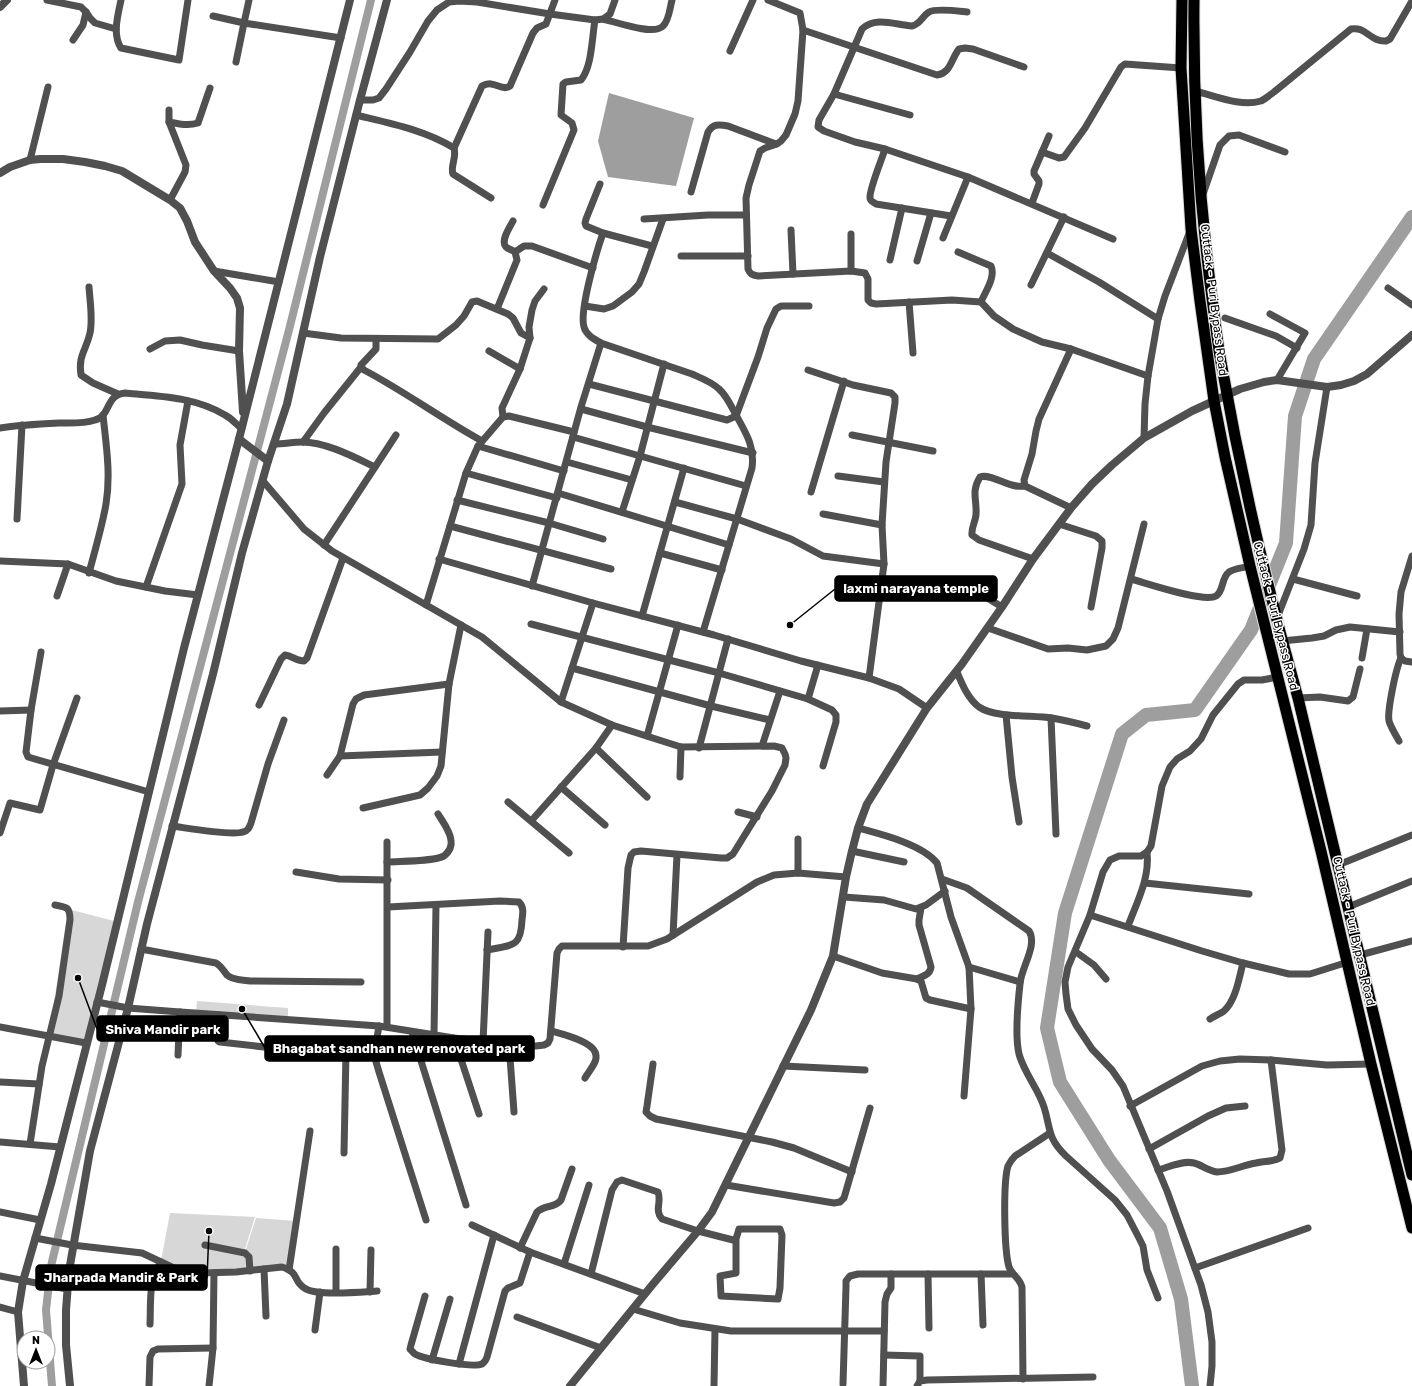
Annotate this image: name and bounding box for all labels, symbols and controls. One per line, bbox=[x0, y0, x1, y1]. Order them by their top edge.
street label: Cuttack - Puri Bypass Road bbox=[1198, 223, 1230, 377]
street label: Cuttack - Puri Bypass Road bbox=[1251, 540, 1301, 692]
callout: laxmi narayana temple bbox=[835, 576, 997, 601]
text: laxmi narayana temple bbox=[843, 581, 989, 596]
street label: Cuttack - Puri Bypass Road bbox=[1330, 855, 1378, 1007]
callout: Shiva Mandir park bbox=[97, 1016, 228, 1041]
text: Shiva Mandir park bbox=[105, 1022, 221, 1037]
callout: Bhagabat sandhan new renovated park bbox=[265, 1036, 534, 1061]
text: Bhagabat sandhan new renovated park bbox=[273, 1041, 526, 1056]
callout: Jharpada Mandir & Park bbox=[36, 1265, 207, 1290]
text: Jharpada Mandir & Park bbox=[44, 1270, 199, 1285]
north arrow bbox=[16, 1330, 56, 1370]
text: N bbox=[32, 1334, 40, 1347]

